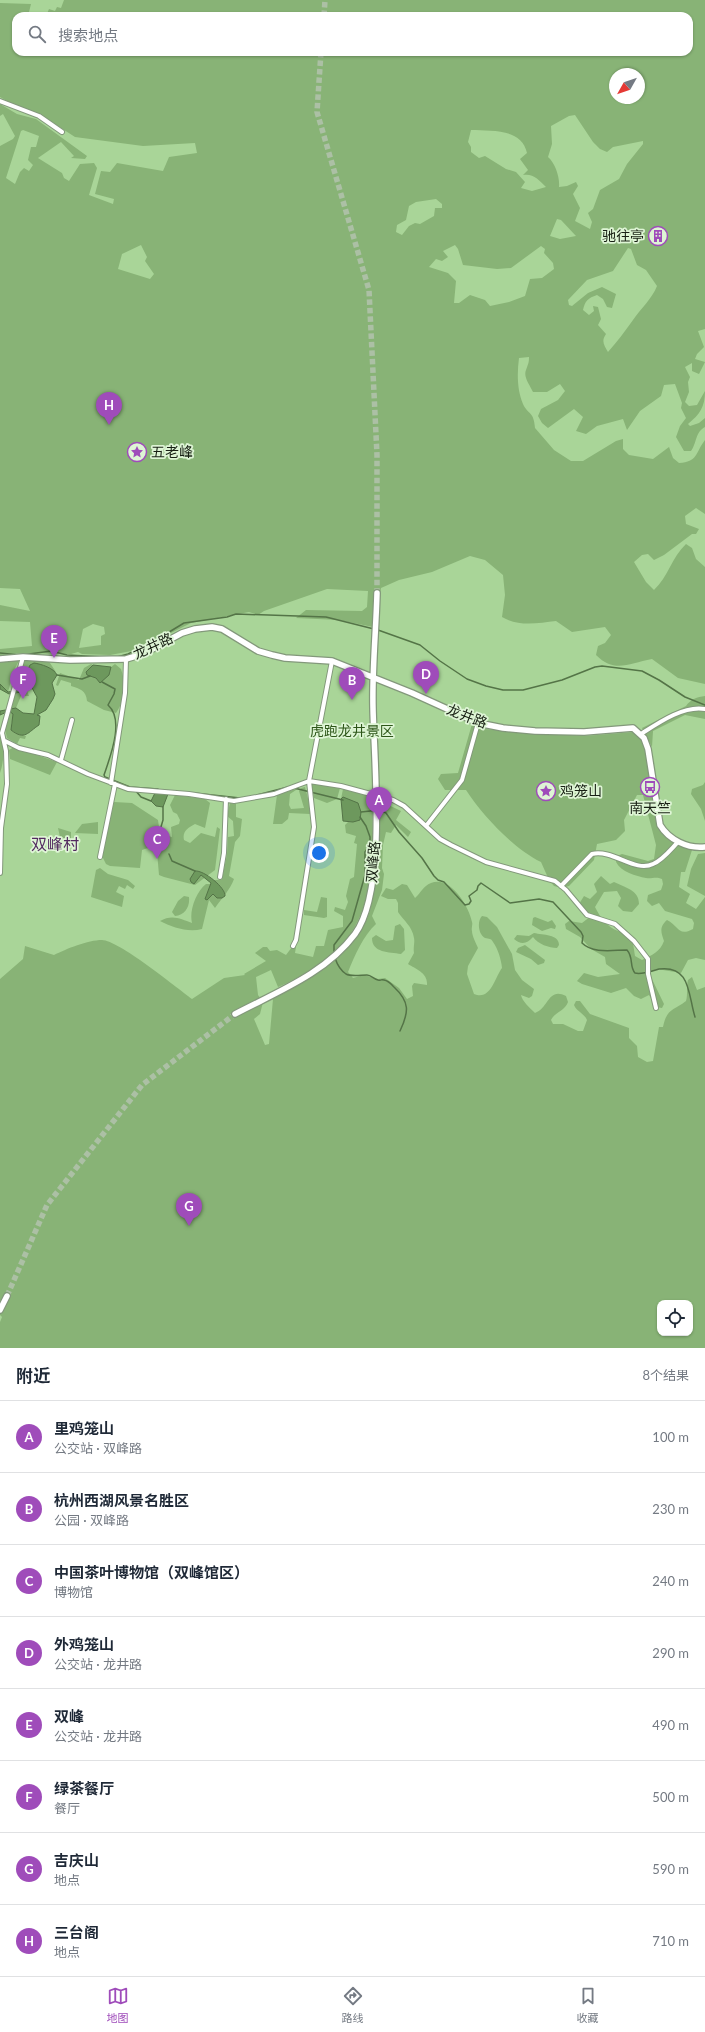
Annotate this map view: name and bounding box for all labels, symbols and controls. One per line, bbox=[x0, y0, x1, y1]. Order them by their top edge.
search box bbox=[12, 12, 693, 56]
icon: search bbox=[26, 23, 48, 45]
text: 搜索地点 bbox=[58, 26, 118, 44]
north arrow bbox=[609, 68, 645, 104]
building icon: 驰往亭 bbox=[647, 225, 669, 247]
place label: 驰往亭 bbox=[602, 227, 644, 244]
pin: H bbox=[96, 392, 122, 425]
place icon: 五老峰 bbox=[126, 441, 148, 463]
place label: 五老峰 bbox=[151, 443, 193, 460]
pin: E bbox=[41, 625, 67, 658]
street label: 龙井路 bbox=[130, 629, 175, 662]
pin: D bbox=[413, 661, 439, 694]
pin: F bbox=[10, 666, 36, 699]
pin: B bbox=[339, 667, 365, 700]
street label: 龙井路 bbox=[445, 700, 490, 731]
park label: 虎跑龙井景区 bbox=[310, 722, 394, 739]
bus stop icon: 南天竺 bbox=[639, 776, 661, 798]
place icon: 鸡笼山 bbox=[535, 780, 557, 802]
place label: 鸡笼山 bbox=[560, 782, 602, 799]
pin: A bbox=[366, 787, 392, 820]
place label: 南天竺 bbox=[629, 799, 671, 816]
pin: C bbox=[144, 826, 170, 859]
district label: 双峰村 bbox=[31, 834, 79, 853]
street label: 双峰路 bbox=[362, 840, 383, 884]
your location bbox=[309, 843, 329, 863]
pin: G bbox=[176, 1193, 202, 1226]
map controls bbox=[657, 1300, 693, 1336]
button: locate bbox=[657, 1300, 693, 1336]
text: 附近 bbox=[16, 1365, 50, 1386]
text: 8个结果 bbox=[642, 1367, 689, 1383]
text: 里鸡笼山 bbox=[54, 1419, 114, 1437]
text: A bbox=[24, 1429, 34, 1445]
text: 100 m bbox=[652, 1429, 689, 1445]
text: 公交站 · 双峰路 bbox=[54, 1440, 142, 1456]
text: 杭州西湖风景名胜区 bbox=[54, 1491, 189, 1509]
text: B bbox=[25, 1501, 33, 1517]
text: 230 m bbox=[652, 1501, 689, 1517]
text: 公园 · 双峰路 bbox=[54, 1512, 129, 1528]
text: 中国茶叶博物馆（双峰馆区） bbox=[54, 1563, 249, 1581]
text: C bbox=[25, 1573, 33, 1589]
text: 240 m bbox=[652, 1573, 689, 1589]
text: 博物馆 bbox=[54, 1584, 93, 1600]
text: 外鸡笼山 bbox=[54, 1635, 114, 1653]
text: D bbox=[24, 1645, 34, 1661]
text: 290 m bbox=[652, 1645, 689, 1661]
text: 公交站 · 龙井路 bbox=[54, 1656, 142, 1672]
text: 双峰 bbox=[54, 1707, 84, 1725]
text: E bbox=[25, 1717, 33, 1733]
text: 490 m bbox=[652, 1717, 689, 1733]
text: 公交站 · 龙井路 bbox=[54, 1728, 142, 1744]
text: 绿茶餐厅 bbox=[54, 1779, 114, 1797]
text: F bbox=[25, 1789, 33, 1805]
text: 500 m bbox=[652, 1789, 689, 1805]
text: 餐厅 bbox=[54, 1800, 80, 1816]
text: 吉庆山 bbox=[54, 1851, 99, 1869]
text: G bbox=[24, 1861, 34, 1877]
text: 590 m bbox=[652, 1861, 689, 1877]
text: 地点 bbox=[54, 1872, 80, 1888]
text: 三台阁 bbox=[54, 1923, 99, 1941]
text: H bbox=[24, 1933, 34, 1949]
text: 710 m bbox=[652, 1933, 689, 1949]
text: 地点 bbox=[54, 1944, 80, 1960]
tab: 地图 bbox=[107, 1985, 129, 2025]
tab: 路线 bbox=[342, 1985, 364, 2025]
tab: 收藏 bbox=[577, 1985, 599, 2025]

